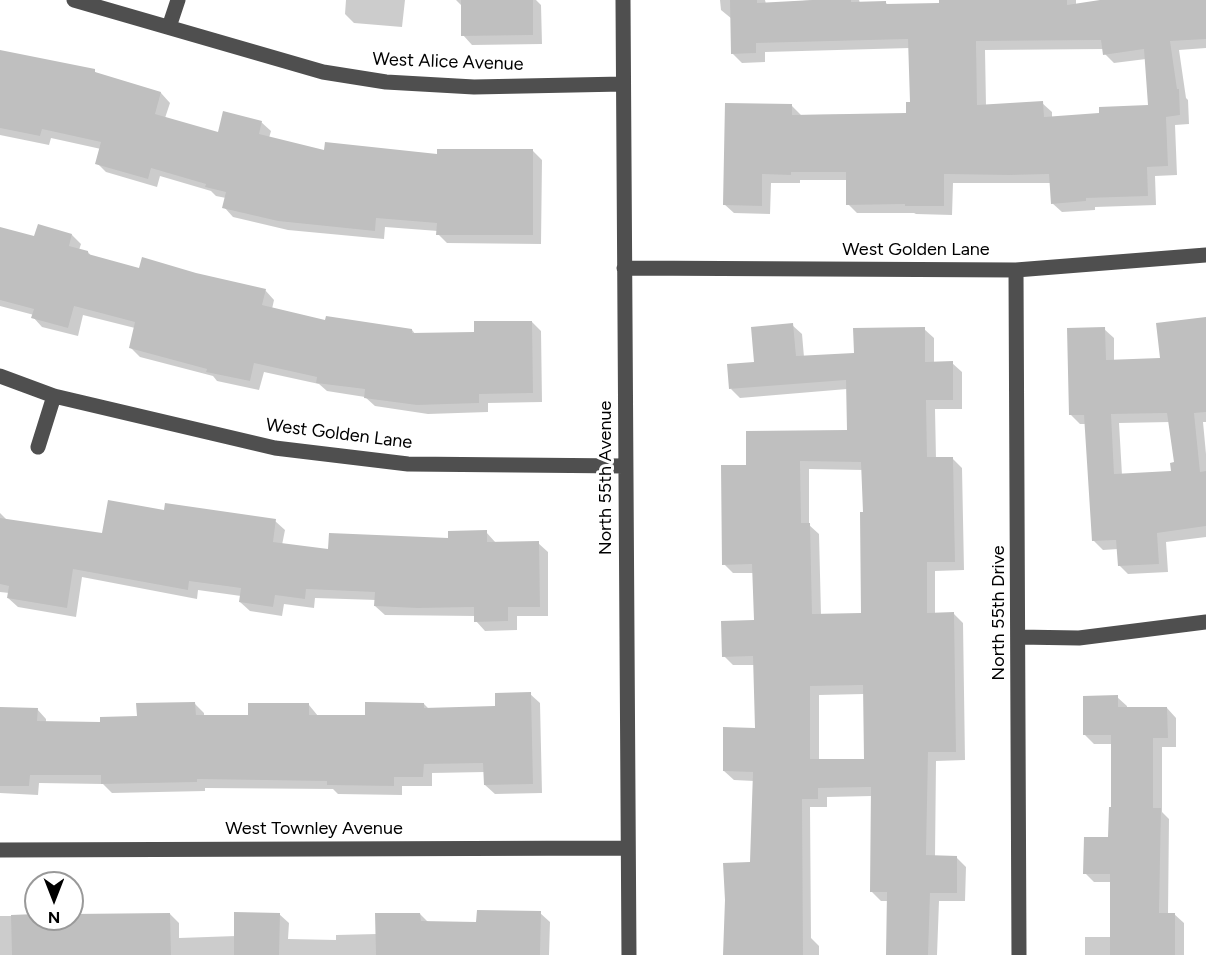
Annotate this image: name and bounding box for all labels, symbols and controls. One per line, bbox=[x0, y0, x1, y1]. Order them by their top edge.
street label: West Alice Avenue bbox=[372, 49, 524, 75]
street label: West Golden Lane bbox=[842, 239, 990, 261]
street label: North 55th Avenue bbox=[595, 401, 617, 555]
street label: West Golden Lane bbox=[265, 414, 413, 454]
street label: North 55th Drive bbox=[988, 545, 1010, 681]
street label: West Townley Avenue bbox=[225, 818, 403, 840]
north arrow bbox=[24, 871, 84, 931]
text: N bbox=[48, 908, 60, 927]

